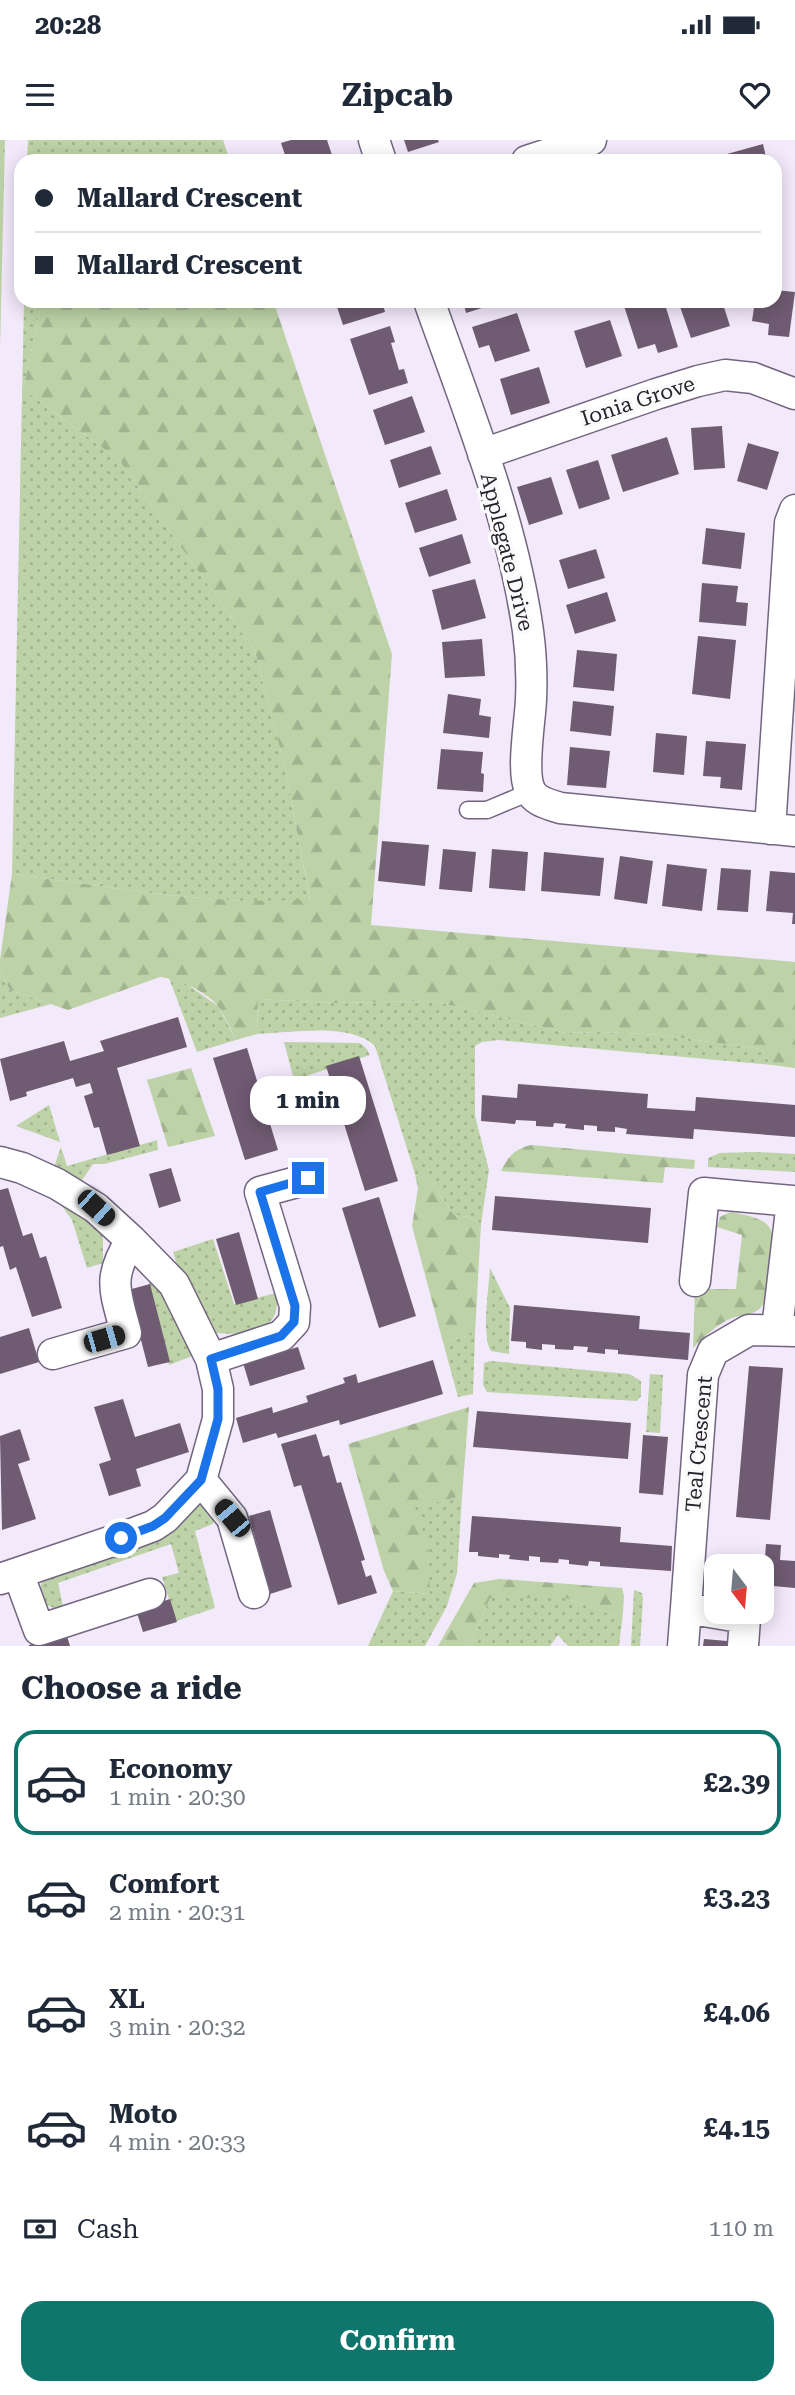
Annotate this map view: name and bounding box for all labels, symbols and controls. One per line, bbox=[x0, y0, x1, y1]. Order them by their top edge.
text: 20:28 bbox=[35, 10, 101, 40]
icon: menu bbox=[21, 76, 59, 114]
text: Zipcab bbox=[342, 76, 453, 114]
icon: heart bbox=[736, 76, 774, 114]
text: Mallard Crescent bbox=[77, 183, 302, 213]
text: Mallard Crescent bbox=[77, 250, 302, 280]
street label: Ionia Grove bbox=[578, 371, 698, 431]
street label: Applegate Drive bbox=[476, 470, 538, 634]
callout: 1 min bbox=[250, 1076, 366, 1126]
text: 1 min bbox=[276, 1087, 340, 1114]
route end bbox=[292, 1162, 324, 1194]
car bbox=[74, 1186, 119, 1230]
car bbox=[81, 1323, 128, 1355]
street label: Teal Crescent bbox=[681, 1375, 717, 1513]
car bbox=[211, 1495, 254, 1541]
route start bbox=[105, 1522, 137, 1554]
north arrow bbox=[704, 1554, 774, 1624]
map controls bbox=[704, 1554, 774, 1624]
text: Choose a ride bbox=[21, 1669, 242, 1707]
icon: car bbox=[25, 1751, 88, 1814]
text: Economy bbox=[109, 1754, 232, 1784]
text: £2.39 bbox=[704, 1768, 770, 1798]
text: 1 min · 20:30 bbox=[109, 1784, 246, 1811]
icon: car bbox=[25, 1866, 88, 1929]
text: Comfort bbox=[109, 1869, 219, 1899]
text: £3.23 bbox=[704, 1883, 770, 1913]
text: 2 min · 20:31 bbox=[109, 1899, 246, 1926]
icon: car bbox=[25, 1981, 88, 2044]
text: XL bbox=[109, 1984, 145, 2014]
text: £4.06 bbox=[704, 1998, 770, 2028]
text: 3 min · 20:32 bbox=[109, 2014, 246, 2041]
icon: car bbox=[25, 2096, 88, 2159]
text: Moto bbox=[109, 2099, 178, 2129]
text: £4.15 bbox=[704, 2113, 770, 2143]
text: 4 min · 20:33 bbox=[109, 2129, 246, 2156]
icon: cash bbox=[21, 2210, 59, 2248]
text: Cash bbox=[77, 2214, 139, 2244]
text: 110 m bbox=[709, 2215, 774, 2242]
button: Confirm bbox=[21, 2301, 774, 2381]

